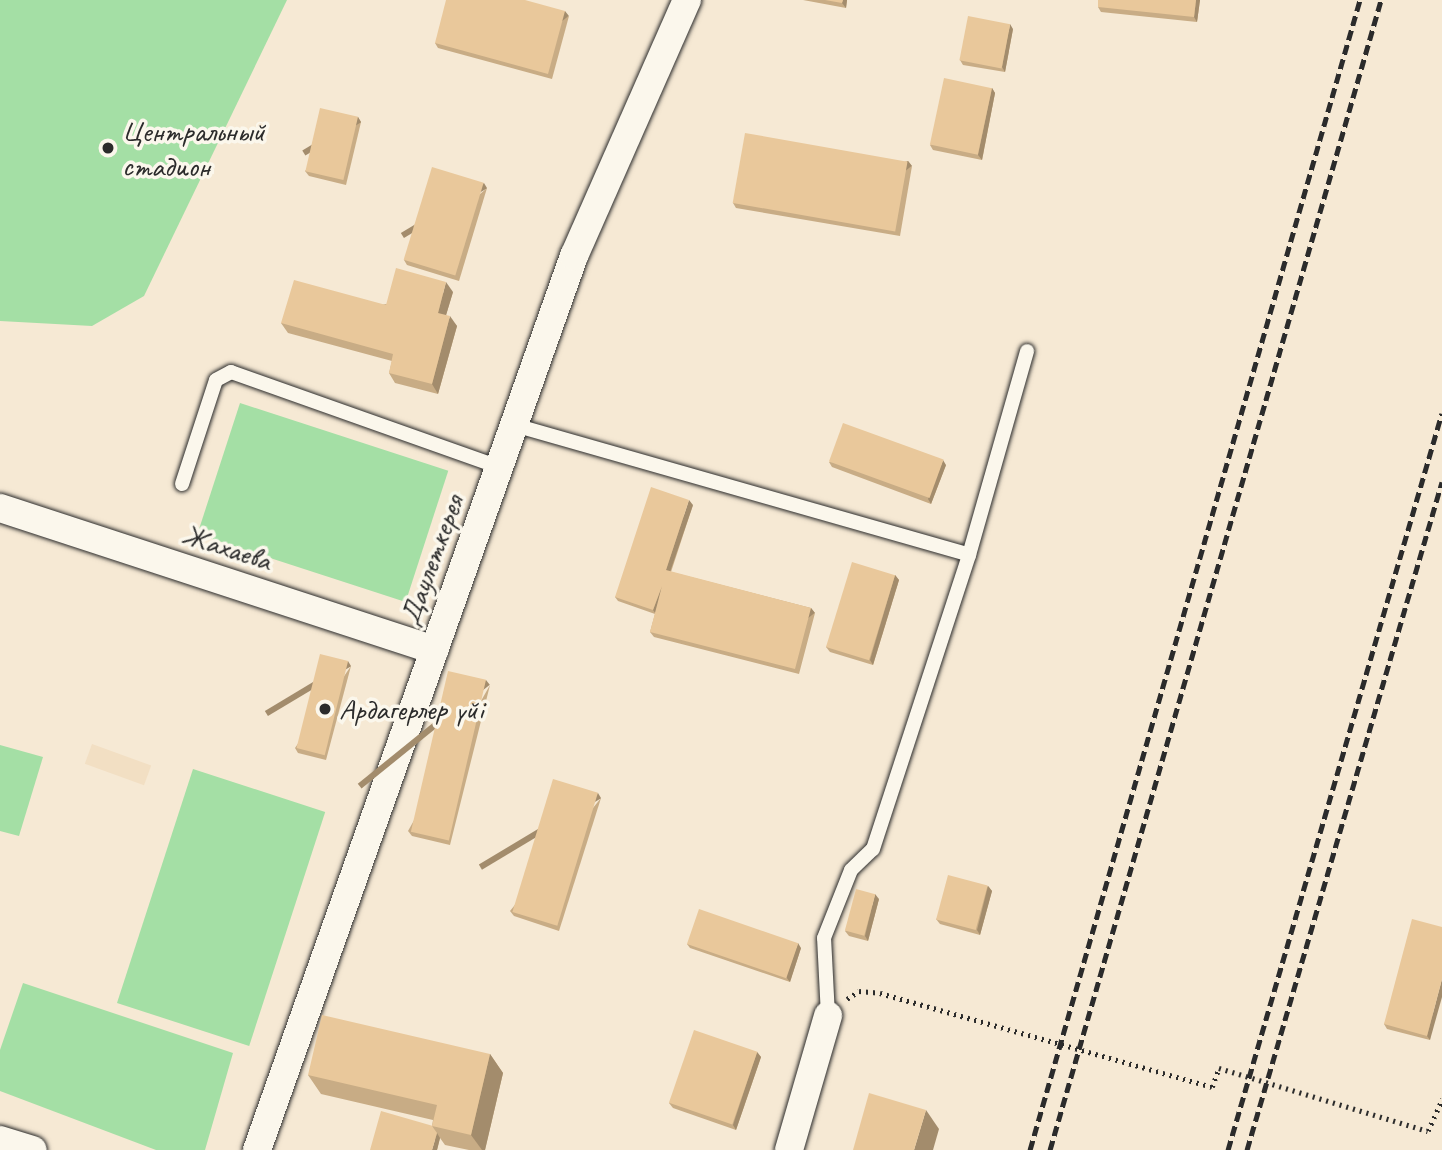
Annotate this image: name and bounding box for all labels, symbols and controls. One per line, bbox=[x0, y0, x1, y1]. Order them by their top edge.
place label: Центральный стадион bbox=[122, 113, 265, 184]
marker: Центральный стадион bbox=[100, 140, 116, 156]
street label: Даулеткерея bbox=[391, 490, 471, 630]
street label: Жахаева bbox=[178, 516, 276, 578]
place label: Ардагерлер үйі bbox=[339, 691, 484, 727]
marker: Ардагерлер үйі bbox=[317, 701, 333, 717]

